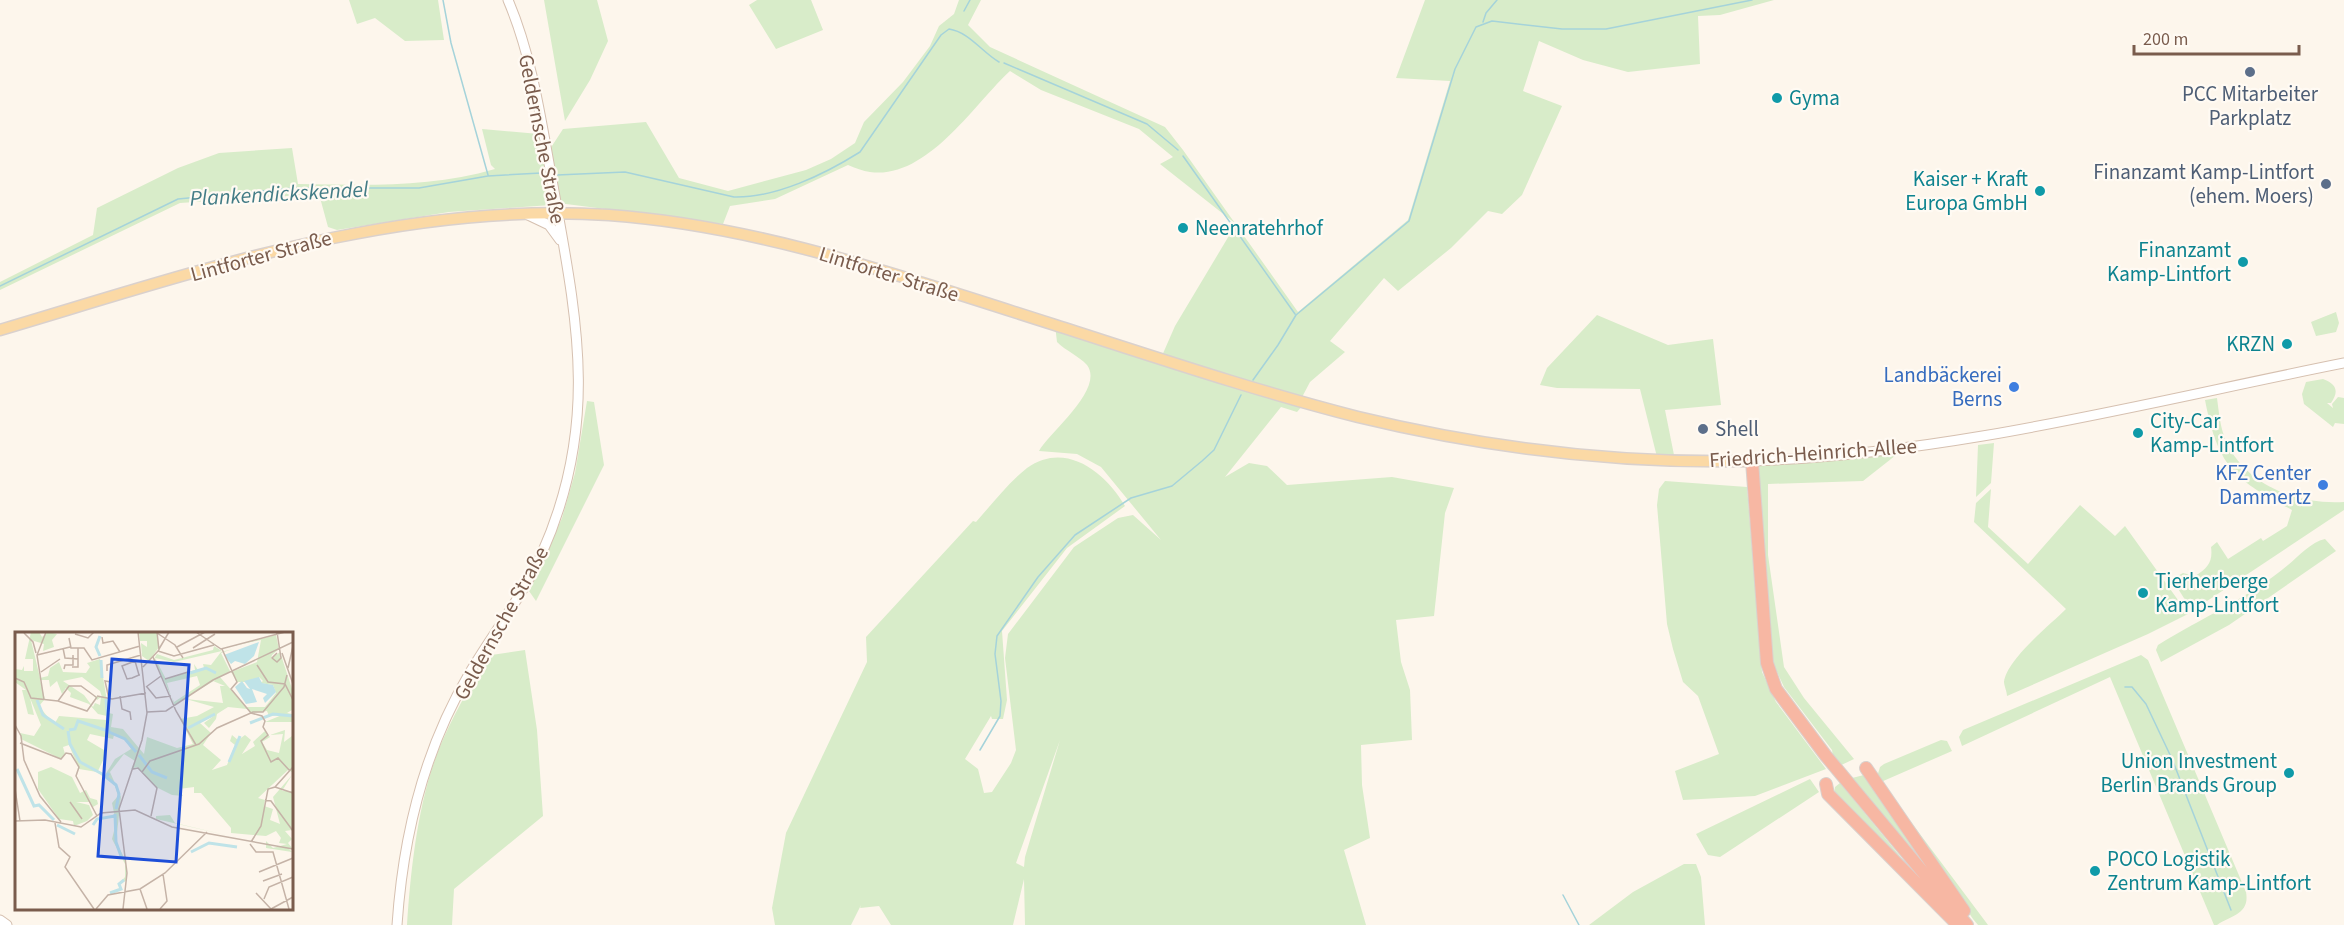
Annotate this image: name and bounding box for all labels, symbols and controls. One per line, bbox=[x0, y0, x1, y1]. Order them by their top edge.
scale bar bbox=[2134, 18, 2299, 56]
text: 200 m bbox=[2143, 27, 2188, 52]
street label: Geldernsche Straße bbox=[511, 52, 573, 226]
marker: PCC Mitarbeiter Parkplatz bbox=[2243, 65, 2257, 79]
place label: PCC Mitarbeiter Parkplatz bbox=[2182, 79, 2319, 133]
place label: Gyma bbox=[1789, 83, 1840, 113]
marker: Gyma bbox=[1770, 91, 1784, 105]
place label: Finanzamt Kamp-Lintfort (ehem. Moers) bbox=[2093, 157, 2314, 211]
place label: Kaiser + Kraft Europa GmbH bbox=[1905, 164, 2029, 218]
water label: Plankendickskendel bbox=[189, 173, 370, 215]
marker: Finanzamt Kamp-Lintfort (ehem. Moers) bbox=[2319, 177, 2333, 191]
marker: Kaiser + Kraft Europa GmbH bbox=[2033, 184, 2047, 198]
place label: Neenratehrhof bbox=[1195, 213, 1324, 243]
marker: Neenratehrhof bbox=[1176, 221, 1190, 235]
street label: Lintforter Straße bbox=[187, 223, 335, 289]
place label: Finanzamt Kamp-Lintfort bbox=[2107, 235, 2231, 289]
street label: Lintforter Straße bbox=[815, 238, 963, 310]
marker: Finanzamt Kamp-Lintfort bbox=[2236, 255, 2250, 269]
place label: KRZN bbox=[2226, 329, 2275, 359]
marker: KRZN bbox=[2280, 337, 2294, 351]
place label: Landbäckerei Berns bbox=[1883, 360, 2002, 414]
marker: Landbäckerei Berns bbox=[2007, 380, 2021, 394]
place label: City-Car Kamp-Lintfort bbox=[2150, 406, 2274, 460]
place label: Shell bbox=[1715, 414, 1759, 444]
marker: Shell bbox=[1696, 422, 1710, 436]
marker: City-Car Kamp-Lintfort bbox=[2131, 426, 2145, 440]
street label: Friedrich-Heinrich-Allee bbox=[1708, 431, 1918, 475]
place label: KFZ Center Dammertz bbox=[2215, 458, 2312, 512]
marker: KFZ Center Dammertz bbox=[2316, 478, 2330, 492]
street label: Geldernsche Straße bbox=[446, 541, 556, 705]
place label: Tierherberge Kamp-Lintfort bbox=[2155, 566, 2279, 620]
marker: Tierherberge Kamp-Lintfort bbox=[2136, 586, 2150, 600]
inset map bbox=[15, 632, 292, 910]
place label: Union Investment Berlin Brands Group bbox=[2100, 746, 2277, 800]
marker: Union Investment Berlin Brands Group bbox=[2282, 766, 2296, 780]
place label: POCO Logistik Zentrum Kamp-Lintfort bbox=[2107, 844, 2311, 898]
marker: POCO Logistik Zentrum Kamp-Lintfort bbox=[2088, 864, 2102, 878]

